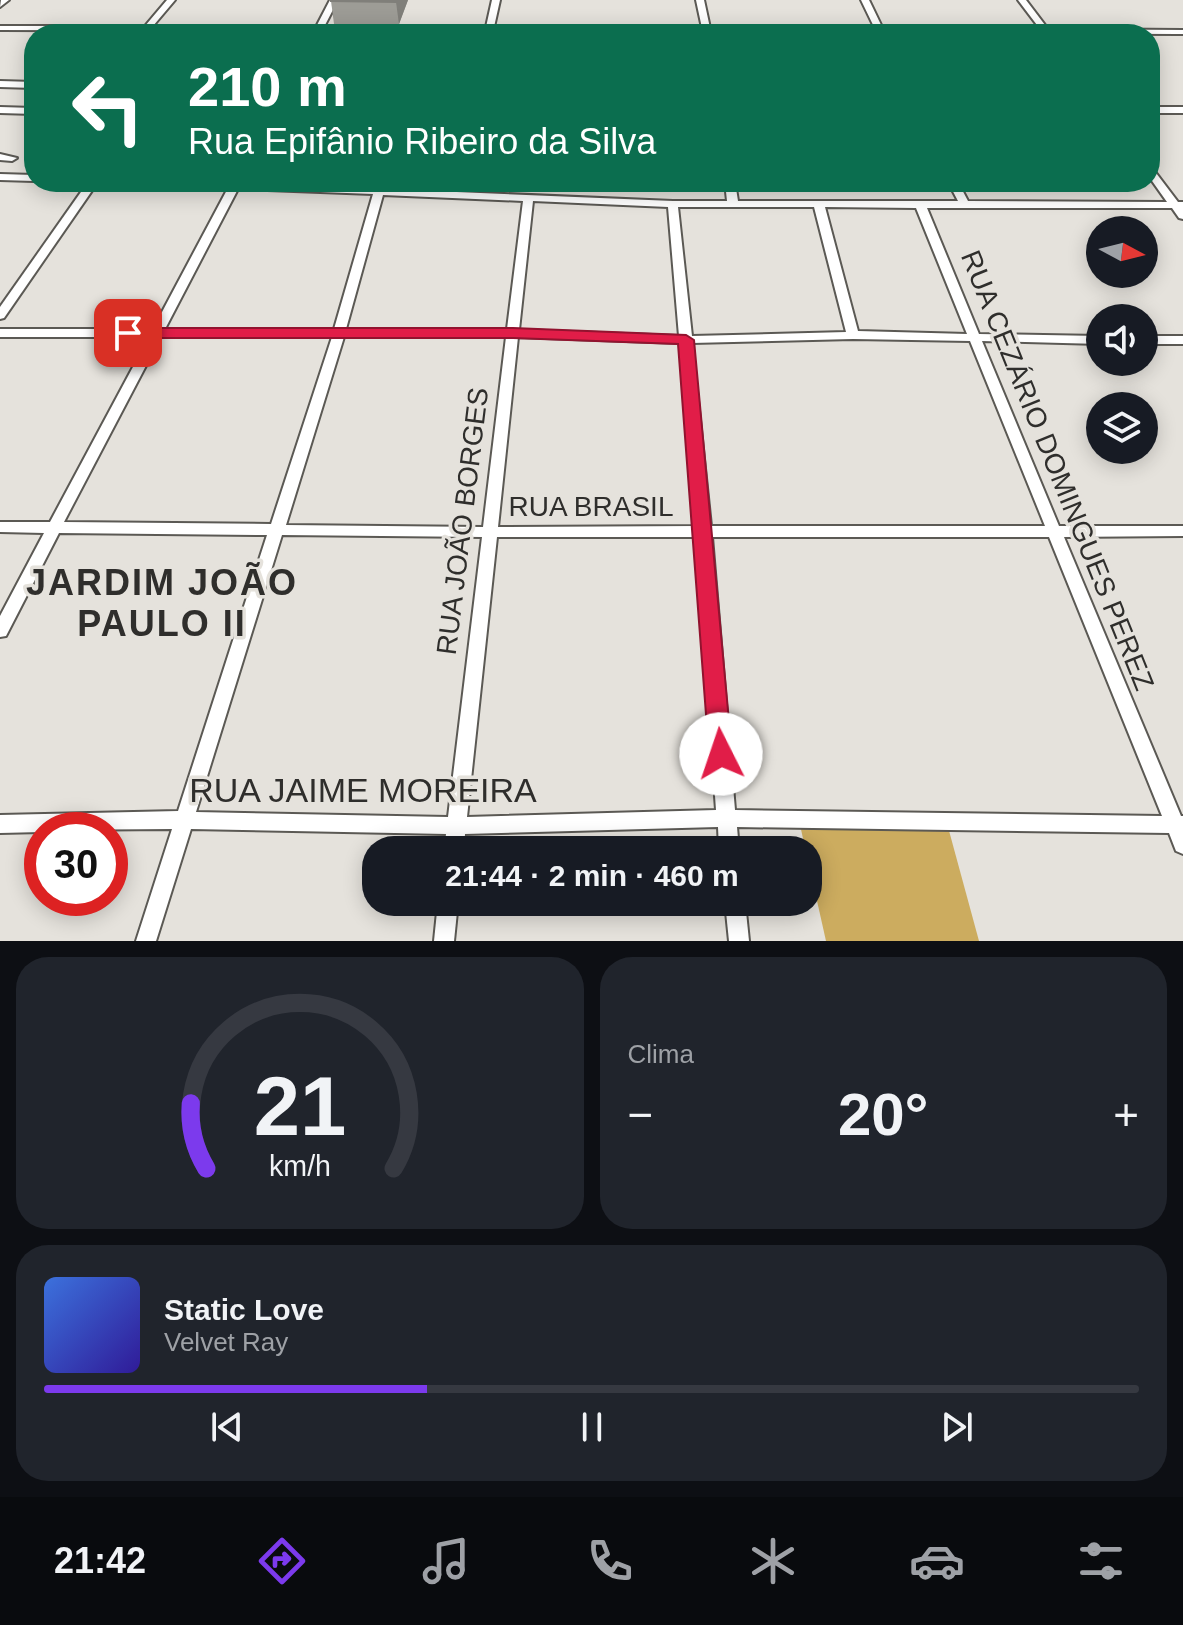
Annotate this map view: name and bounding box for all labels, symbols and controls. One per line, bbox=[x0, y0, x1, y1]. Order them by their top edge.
text: 210 m bbox=[188, 55, 347, 118]
icon: left bbox=[56, 56, 160, 160]
text: Rua Epifânio Ribeiro da Silva bbox=[188, 121, 656, 162]
north arrow bbox=[1086, 216, 1158, 288]
map controls bbox=[1086, 216, 1158, 464]
street label: RUA CEZÁRIO DOMINGUES PEREZ bbox=[955, 246, 1160, 695]
pin bbox=[94, 299, 162, 367]
button: sound bbox=[1086, 304, 1158, 376]
icon: arrive bbox=[106, 311, 150, 355]
street label: RUA JOÃO BORGES bbox=[431, 386, 494, 657]
button: layers bbox=[1086, 392, 1158, 464]
street label: RUA BRASIL bbox=[509, 491, 673, 522]
district label: JARDIM JOÃO PAULO II bbox=[26, 561, 298, 644]
position arrow bbox=[679, 712, 763, 796]
street label: RUA JAIME MOREIRA bbox=[189, 771, 537, 809]
speed limit sign: 30 bbox=[24, 812, 128, 916]
text: 21:44 · 2 min · 460 m bbox=[445, 859, 739, 892]
text: Clima bbox=[628, 1039, 694, 1069]
text: 21 bbox=[253, 1060, 346, 1153]
text: 20° bbox=[838, 1081, 929, 1148]
text: − bbox=[628, 1090, 653, 1139]
text: + bbox=[1113, 1090, 1139, 1139]
text: km/h bbox=[269, 1150, 331, 1182]
text: Static Love bbox=[164, 1293, 324, 1326]
text: Velvet Ray bbox=[164, 1327, 288, 1357]
icon: previous bbox=[205, 1405, 249, 1449]
icon: pause bbox=[570, 1405, 614, 1449]
icon: next bbox=[935, 1405, 979, 1449]
icon: directions bbox=[254, 1533, 310, 1589]
icon: music bbox=[418, 1533, 474, 1589]
icon: phone bbox=[582, 1533, 638, 1589]
icon: climate bbox=[745, 1533, 801, 1589]
icon: car bbox=[909, 1533, 965, 1589]
icon: filters bbox=[1073, 1533, 1129, 1589]
text: 21:42 bbox=[54, 1540, 146, 1581]

